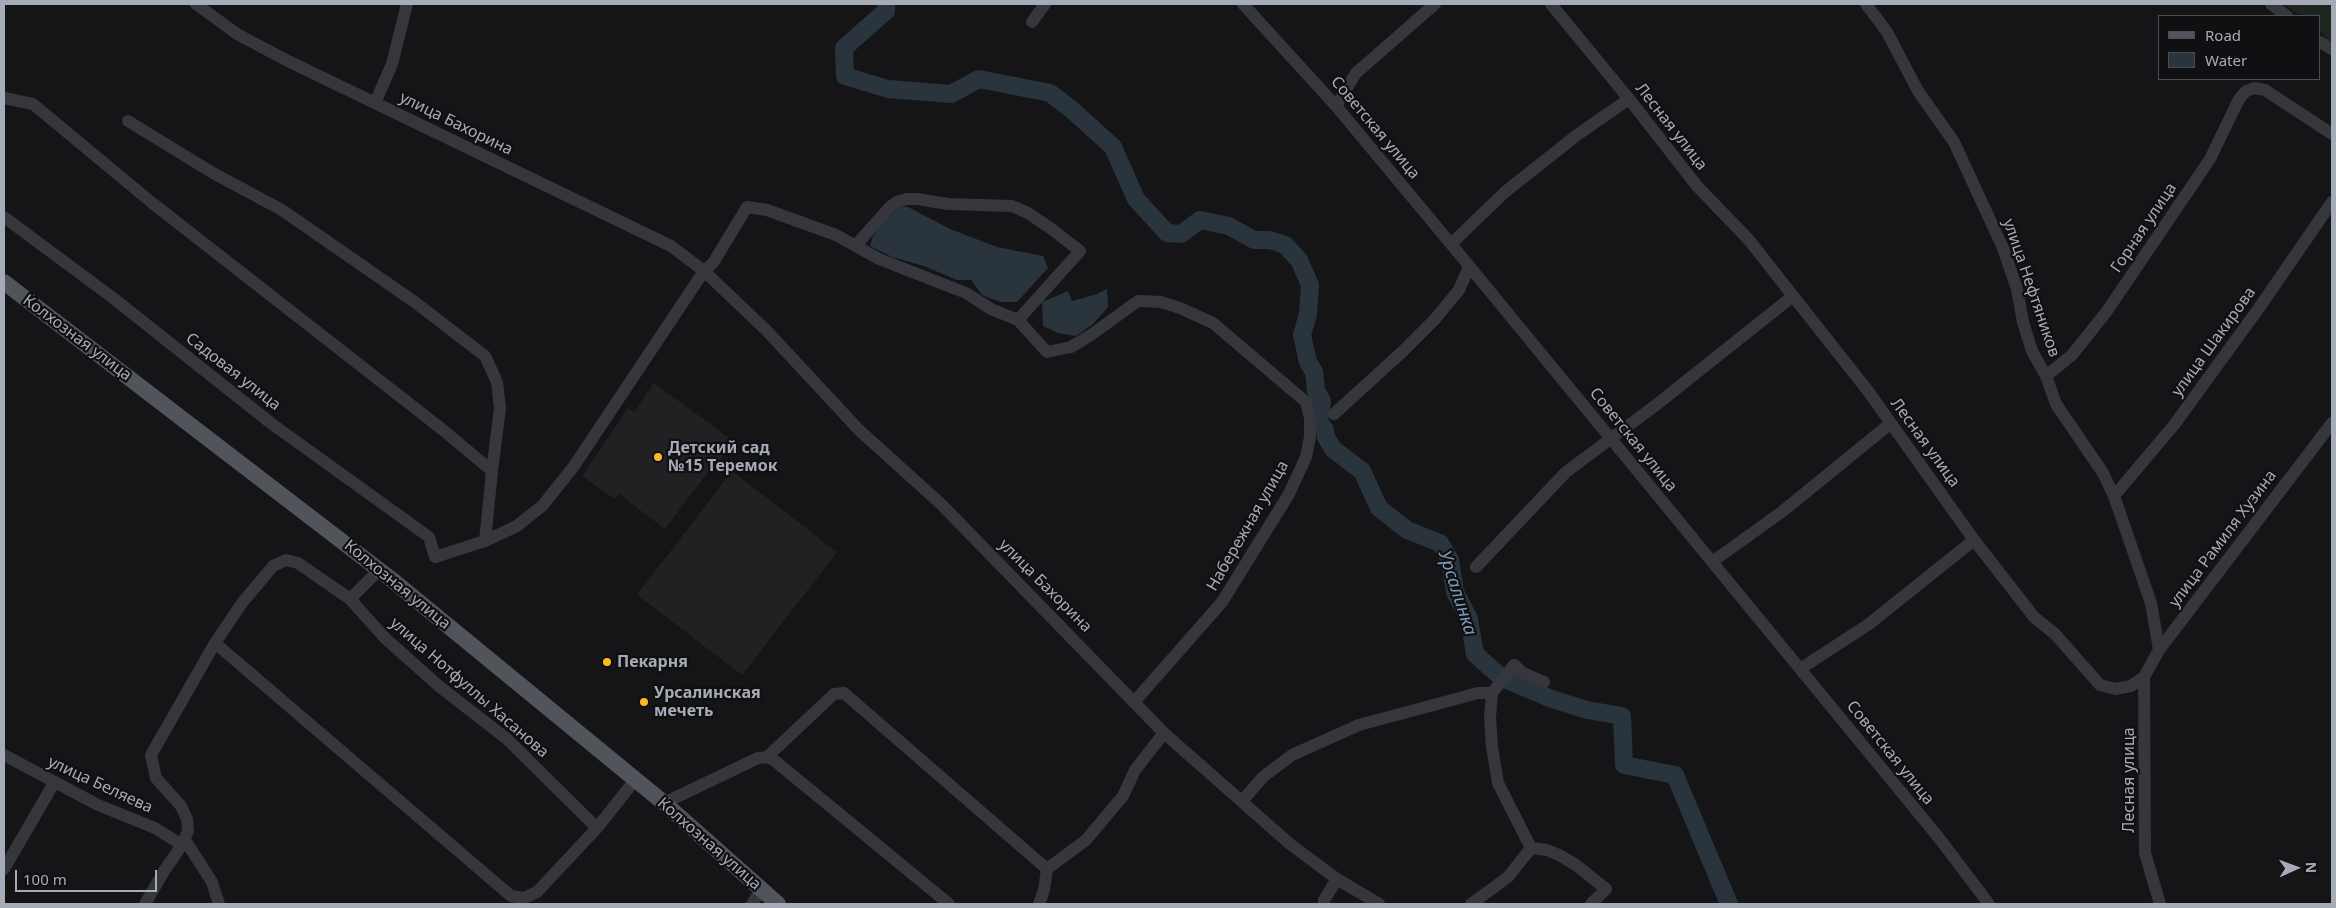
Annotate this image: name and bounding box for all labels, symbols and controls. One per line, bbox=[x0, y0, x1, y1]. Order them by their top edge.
legend bbox=[2158, 15, 2321, 80]
text: Road bbox=[2205, 25, 2241, 45]
text: Water bbox=[2205, 50, 2247, 70]
street label: Советская улица bbox=[1326, 73, 1424, 183]
street label: Лесная улица bbox=[1631, 80, 1711, 174]
street label: улица Бахорина bbox=[396, 88, 516, 160]
street label: Горная улица bbox=[2107, 179, 2181, 277]
street label: улица Нефтяников bbox=[1998, 216, 2064, 360]
street label: улица Шакирова bbox=[2168, 284, 2260, 400]
street label: Колхозная улица bbox=[19, 291, 135, 385]
street label: Садовая улица bbox=[182, 329, 284, 415]
street label: Советская улица bbox=[1585, 384, 1681, 496]
street label: Лесная улица bbox=[1886, 395, 1964, 491]
place label: Детский сад №15 Теремок bbox=[668, 438, 778, 476]
marker: Детский сад №15 Теремок bbox=[652, 451, 664, 463]
street label: Набережная улица bbox=[1203, 458, 1293, 594]
street label: улица Рамиля Хузина bbox=[2165, 467, 2281, 611]
street label: улица Бахорина bbox=[994, 535, 1096, 637]
street label: Колхозная улица bbox=[340, 536, 454, 634]
water label: Урсалинка bbox=[1433, 548, 1481, 638]
street label: улица Нотфуллы Хасанова bbox=[386, 614, 552, 762]
place label: Пекарня bbox=[617, 652, 688, 672]
marker: Пекарня bbox=[601, 656, 613, 668]
place label: Урсалинская мечеть bbox=[654, 683, 761, 721]
marker: Урсалинская мечеть bbox=[638, 696, 650, 708]
street label: Советская улица bbox=[1842, 697, 1938, 809]
street label: Лесная улица bbox=[2119, 727, 2139, 833]
street label: улица Беляева bbox=[45, 752, 155, 818]
street label: Колхозная улица bbox=[653, 794, 765, 894]
north arrow bbox=[2271, 843, 2321, 893]
scale bar bbox=[18, 860, 160, 892]
text: N bbox=[2302, 861, 2321, 873]
text: 100 m bbox=[23, 869, 67, 889]

